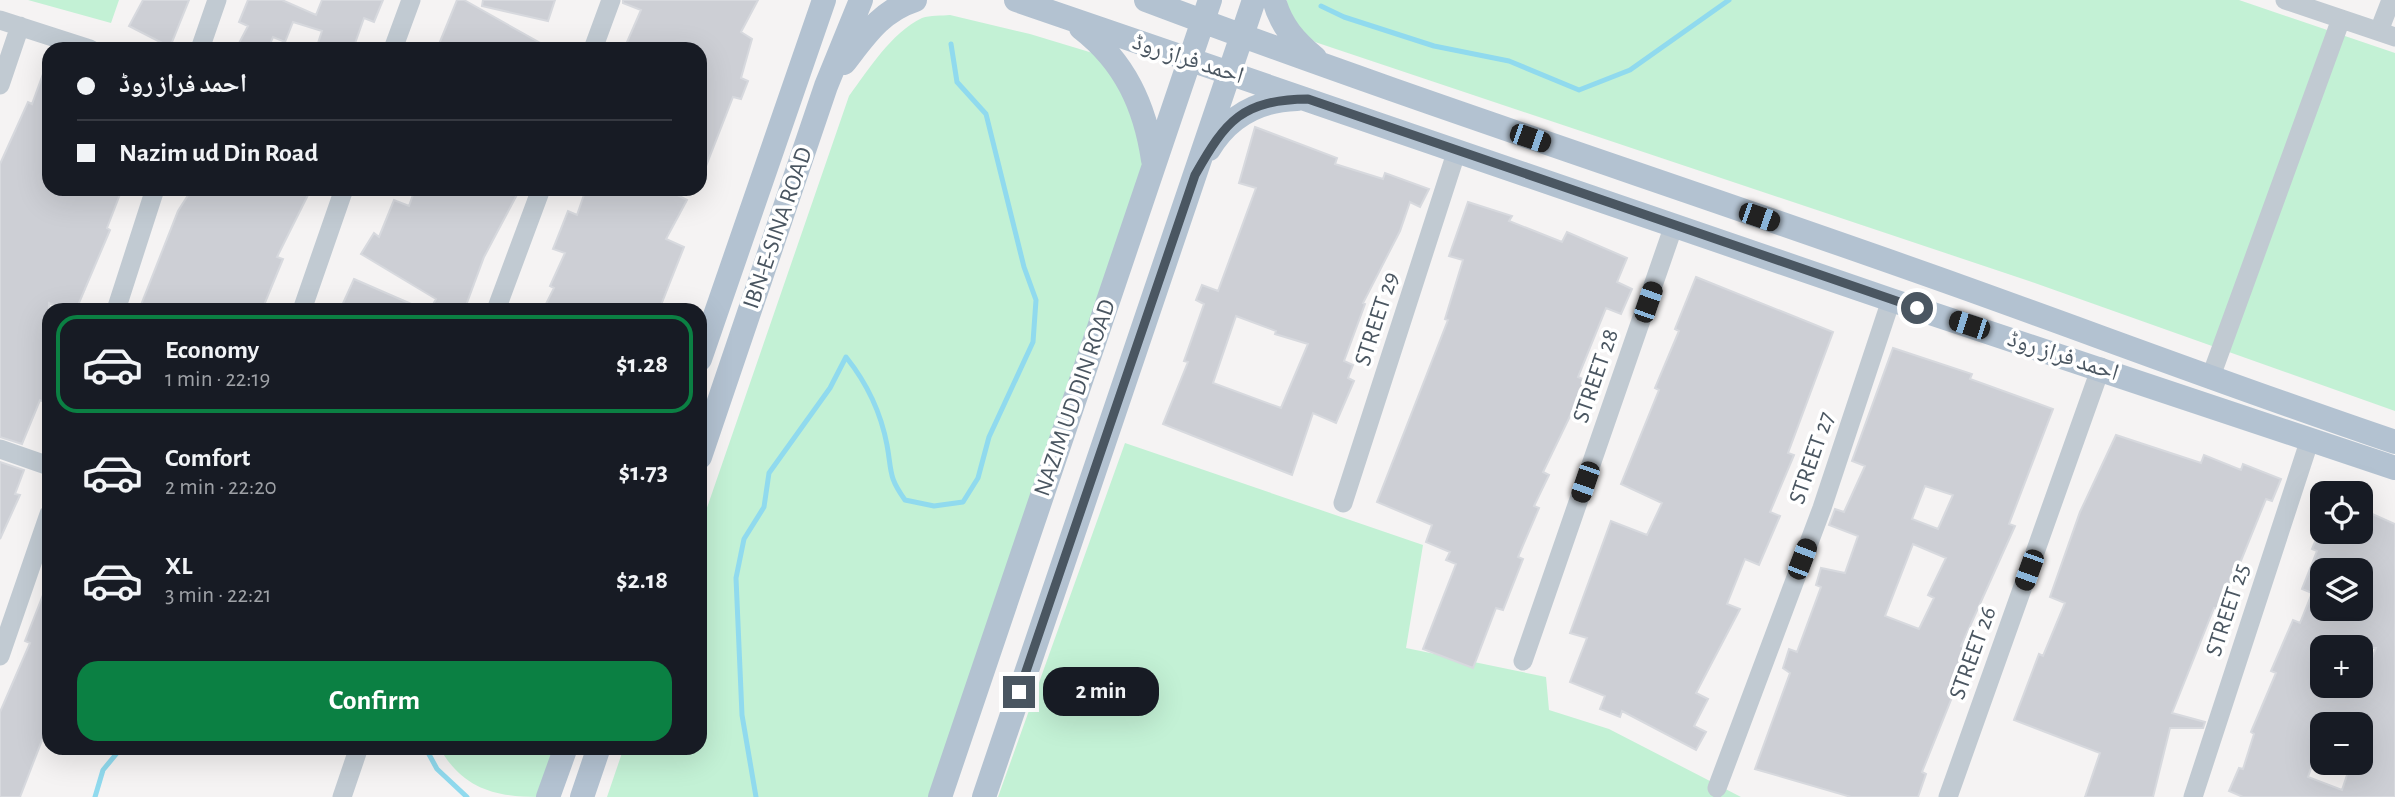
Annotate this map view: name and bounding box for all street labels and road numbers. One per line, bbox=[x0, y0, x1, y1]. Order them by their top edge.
street label: احمد فراز روڈ bbox=[1129, 30, 1247, 88]
street label: IBN-E-SINA ROAD bbox=[739, 144, 817, 312]
street label: STREET 29 bbox=[1351, 269, 1403, 369]
street label: NAZIM UD DIN ROAD bbox=[1030, 297, 1120, 499]
street label: STREET 28 bbox=[1569, 326, 1623, 426]
street label: احمد فراز روڈ bbox=[2004, 327, 2122, 385]
street label: STREET 27 bbox=[1785, 409, 1839, 507]
street label: STREET 25 bbox=[2202, 561, 2254, 659]
street label: STREET 26 bbox=[1945, 603, 2001, 703]

